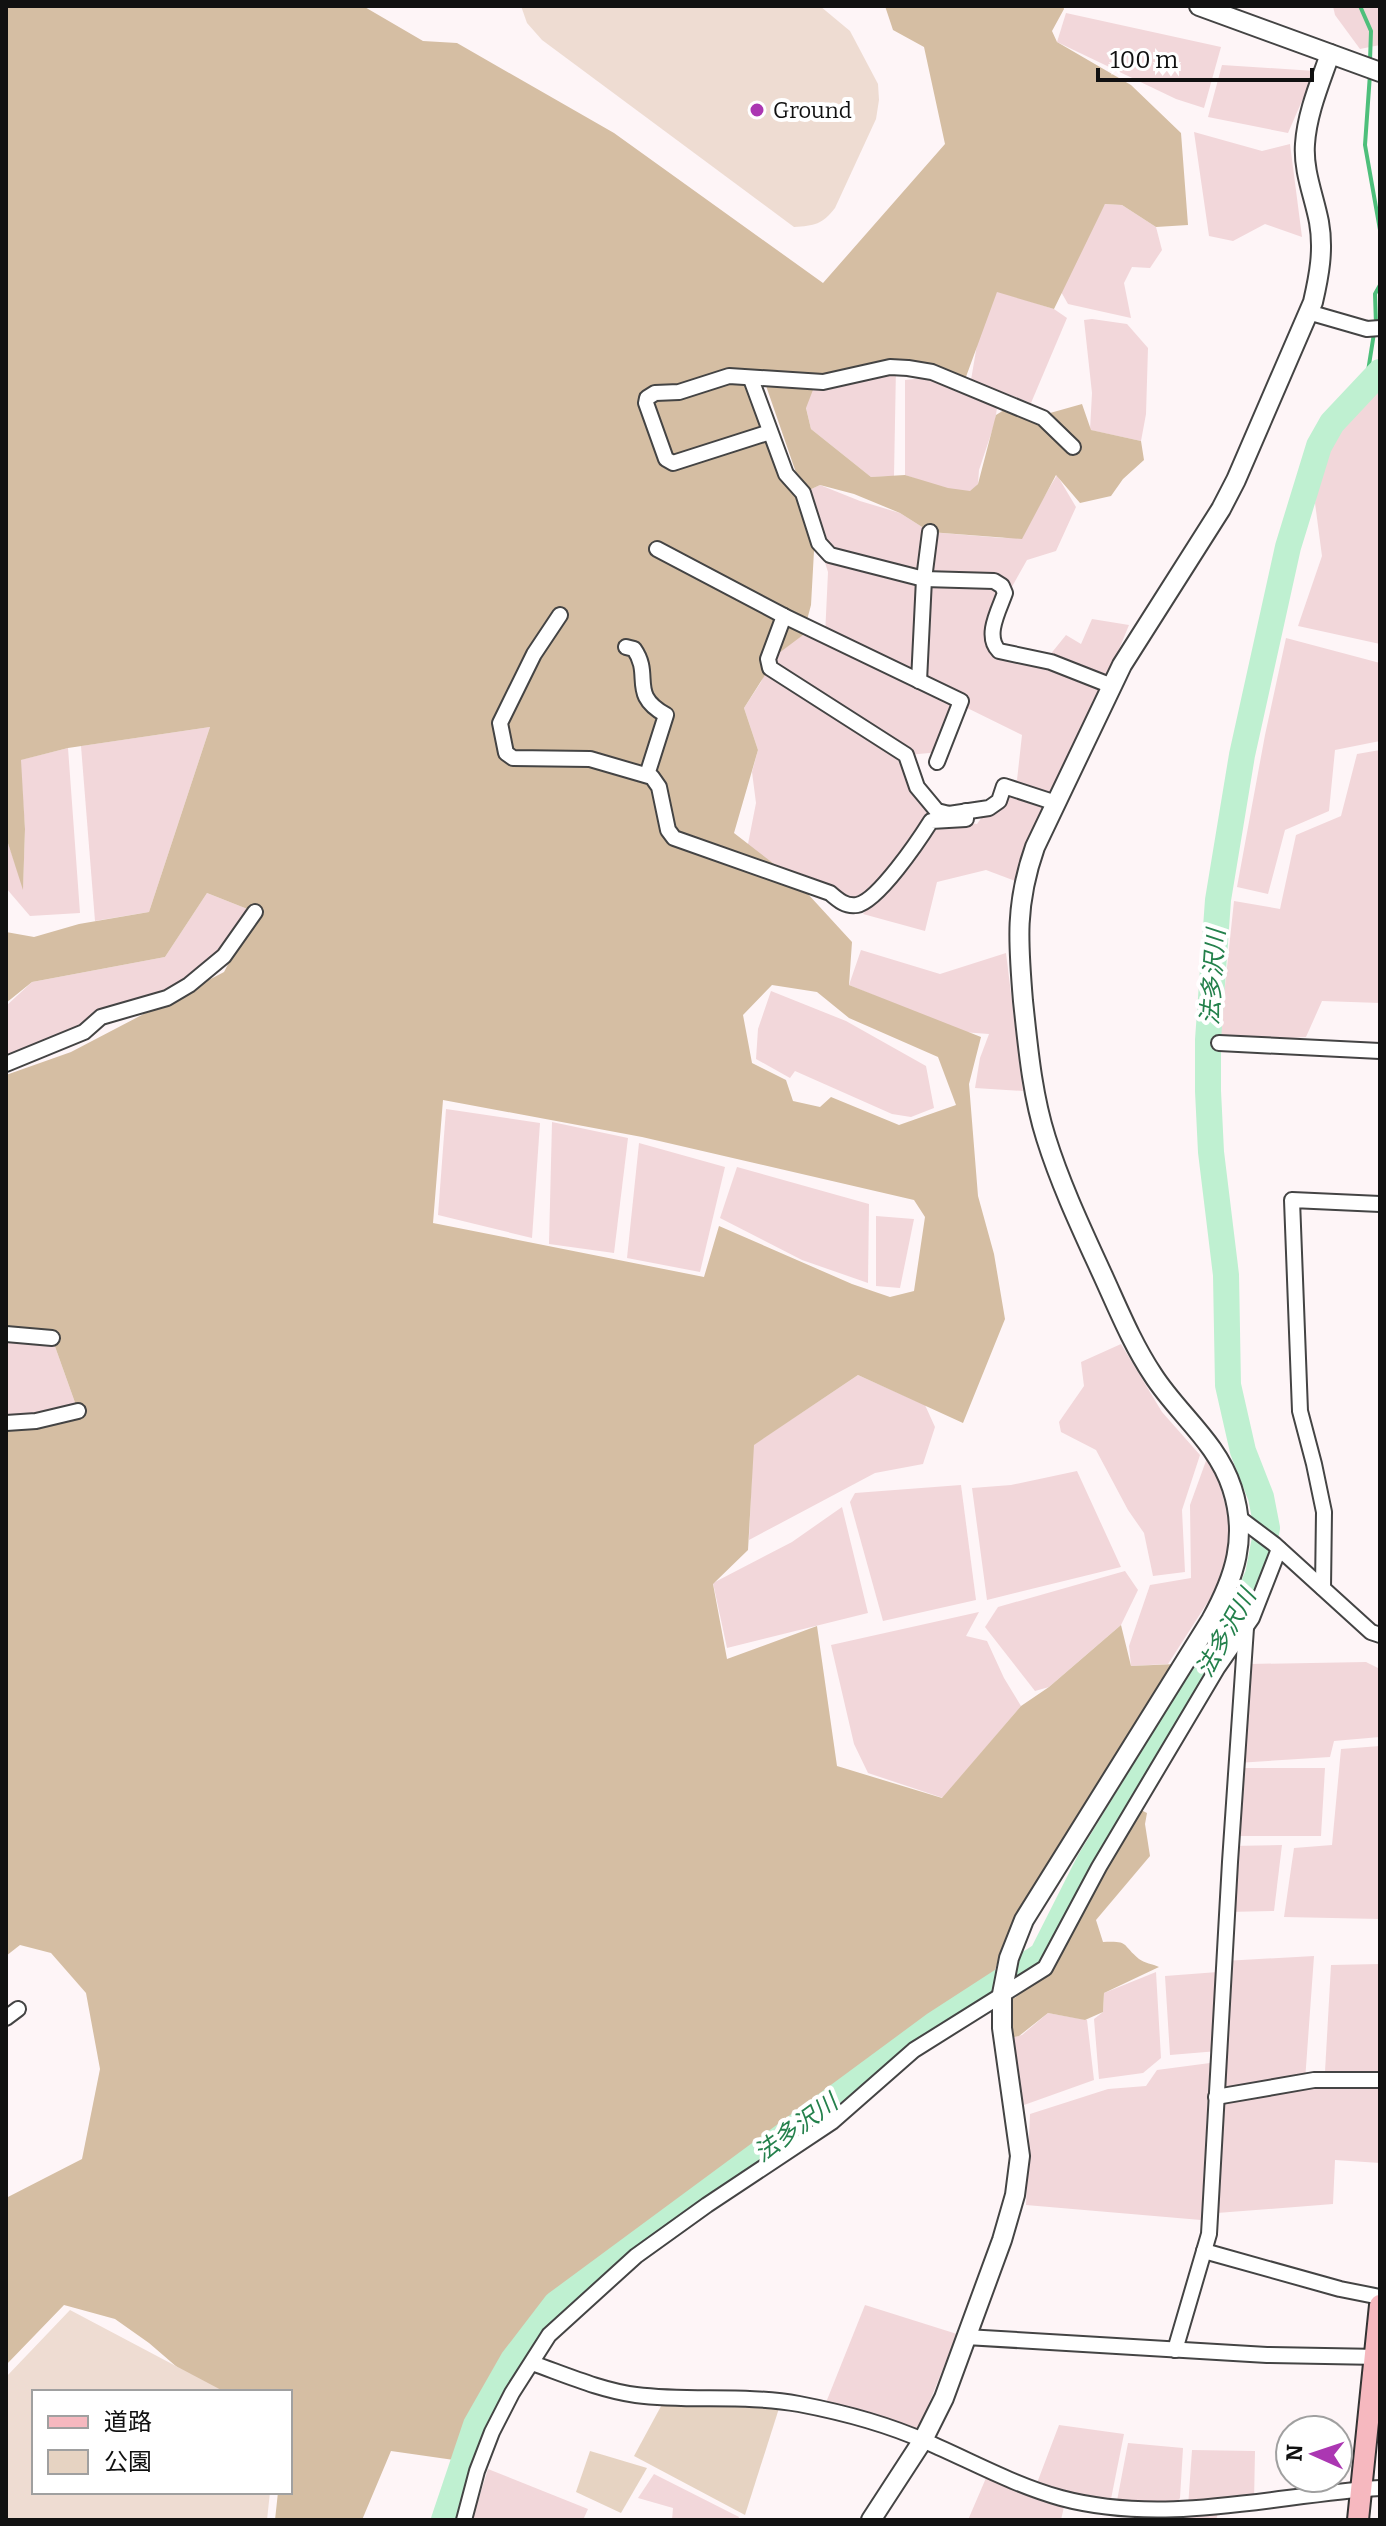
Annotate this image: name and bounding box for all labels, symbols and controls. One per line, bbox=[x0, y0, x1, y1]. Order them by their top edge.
scale bar bbox=[1098, 32, 1312, 82]
text: 100 m bbox=[1110, 46, 1178, 74]
place label: Ground bbox=[773, 97, 852, 124]
marker: Ground bbox=[748, 101, 766, 119]
water label: 法多沢川 bbox=[1196, 925, 1231, 1026]
water label: 法多沢川 bbox=[1190, 1582, 1263, 1682]
water label: 法多沢川 bbox=[749, 2087, 845, 2168]
legend bbox=[32, 2390, 292, 2494]
text: 道路 bbox=[104, 2408, 152, 2436]
north arrow bbox=[1274, 2414, 1354, 2494]
text: N bbox=[1281, 2444, 1308, 2462]
text: 公園 bbox=[104, 2448, 152, 2476]

